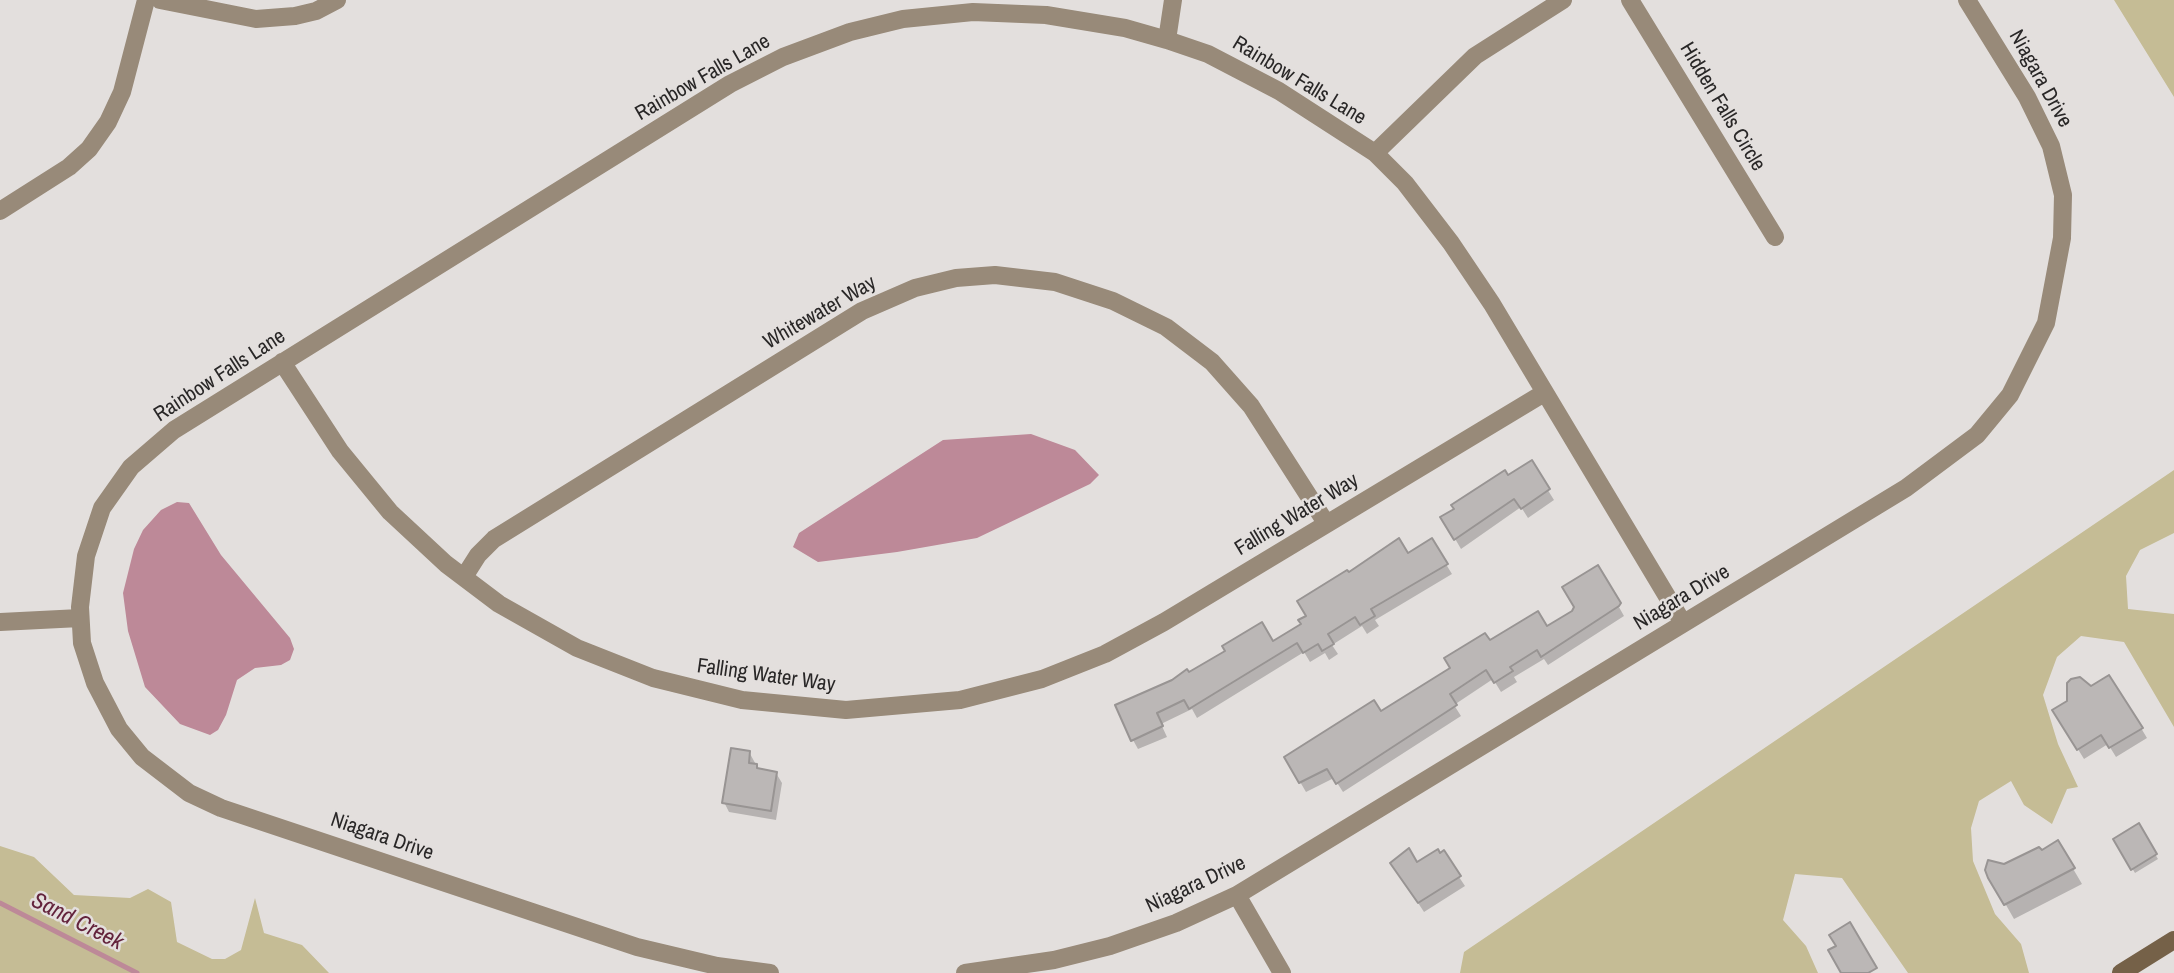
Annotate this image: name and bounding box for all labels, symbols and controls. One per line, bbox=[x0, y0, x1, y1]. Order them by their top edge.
street label: Niagara Drive bbox=[2003, 26, 2077, 132]
street label: Rainbow Falls Lane bbox=[631, 29, 775, 127]
street label: Rainbow Falls Lane bbox=[1228, 31, 1370, 131]
street label: Hidden Falls Circle bbox=[1674, 38, 1770, 176]
street label: Whitewater Way bbox=[759, 271, 881, 355]
street label: Rainbow Falls Lane bbox=[150, 324, 290, 428]
street label: Falling Water Way bbox=[1231, 468, 1363, 562]
street label: Niagara Drive bbox=[1630, 560, 1734, 636]
street label: Falling Water Way bbox=[695, 654, 837, 698]
street label: Niagara Drive bbox=[327, 808, 437, 866]
street label: Niagara Drive bbox=[1142, 851, 1250, 919]
water label: Sand Creek bbox=[26, 887, 128, 957]

